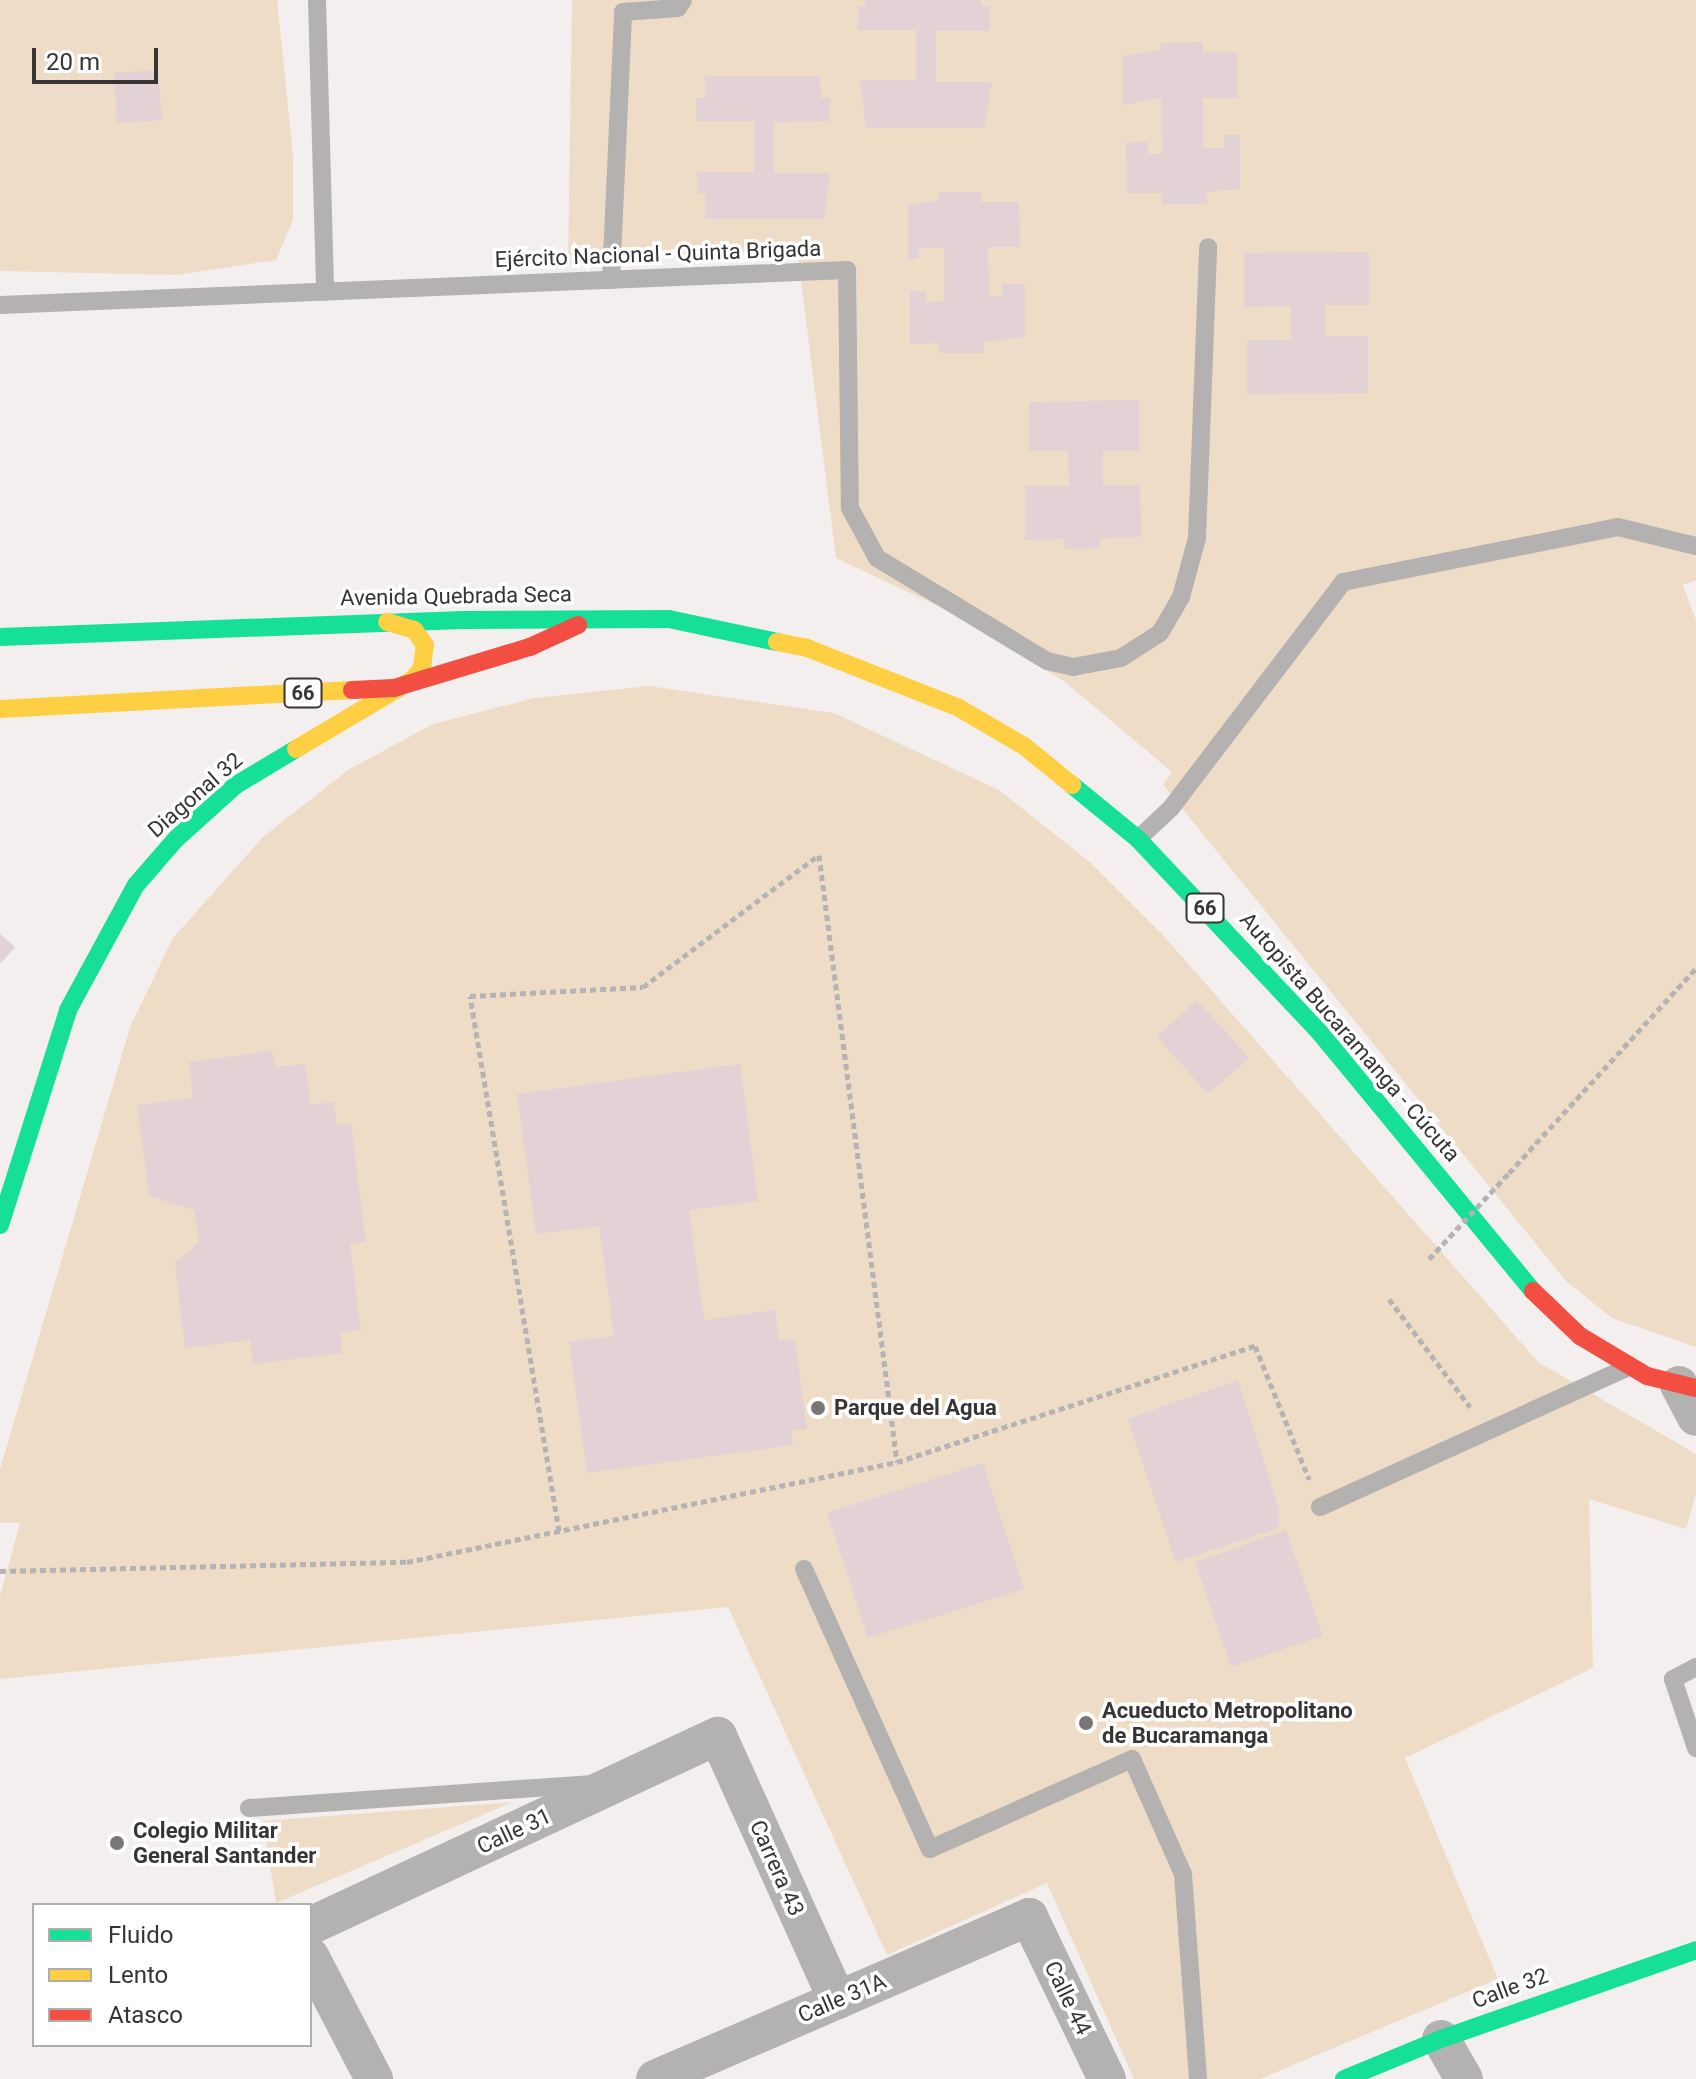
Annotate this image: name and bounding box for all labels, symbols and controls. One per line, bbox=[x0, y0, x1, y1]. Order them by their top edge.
scale bar bbox=[36, 32, 162, 82]
text: 20 m bbox=[46, 48, 100, 76]
street label: Ejército Nacional - Quinta Brigada bbox=[494, 235, 822, 273]
street label: Avenida Quebrada Seca bbox=[340, 581, 572, 611]
road number: 66 bbox=[283, 677, 323, 709]
street label: Diagonal 32 bbox=[142, 747, 248, 843]
road number: 66 bbox=[1185, 892, 1225, 924]
street label: Autopista Bucaramanga - Cúcuta bbox=[1234, 907, 1466, 1167]
place label: Parque del Agua bbox=[834, 1395, 997, 1421]
marker: Parque del Agua bbox=[809, 1399, 827, 1417]
place label: Acueducto Metropolitano de Bucaramanga bbox=[1102, 1697, 1353, 1748]
marker: Acueducto Metropolitano de Bucaramanga bbox=[1077, 1714, 1095, 1732]
street label: Calle 31 bbox=[473, 1802, 555, 1860]
street label: Carrera 43 bbox=[744, 1816, 810, 1920]
place label: Colegio Militar General Santander bbox=[133, 1817, 316, 1868]
marker: Colegio Militar General Santander bbox=[108, 1834, 126, 1852]
legend bbox=[32, 1903, 312, 2047]
text: Fluido bbox=[108, 1921, 173, 1949]
street label: Calle 44 bbox=[1039, 1957, 1097, 2039]
text: Lento bbox=[108, 1961, 168, 1989]
street label: Calle 32 bbox=[1468, 1962, 1552, 2014]
street label: Calle 31A bbox=[794, 1968, 890, 2028]
text: Atasco bbox=[108, 2001, 183, 2029]

